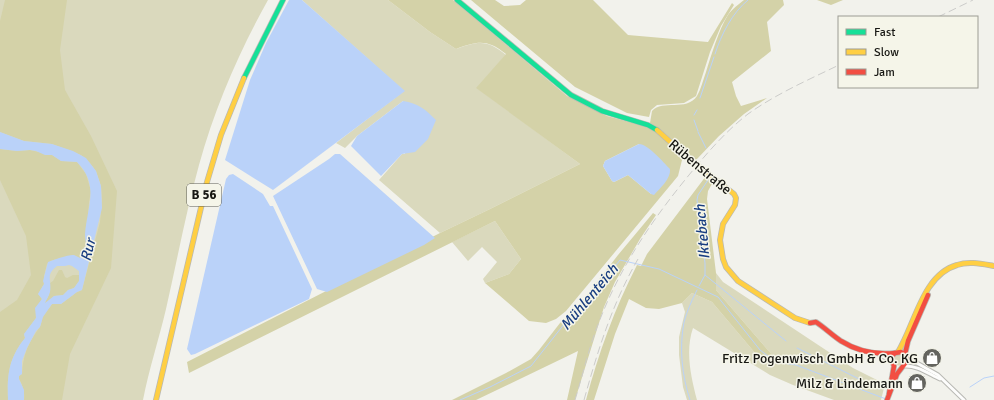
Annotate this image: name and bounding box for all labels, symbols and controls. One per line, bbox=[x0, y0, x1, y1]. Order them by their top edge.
legend bbox=[838, 16, 978, 88]
text: Fast bbox=[874, 25, 895, 40]
text: Slow bbox=[874, 45, 899, 60]
text: Jam bbox=[874, 65, 895, 80]
street label: Rübenstraße bbox=[665, 136, 735, 198]
road number: B 56 bbox=[187, 184, 221, 206]
water label: Iktebach bbox=[691, 203, 713, 260]
water label: Rur bbox=[77, 235, 100, 263]
water label: Mühlenteich bbox=[556, 260, 622, 334]
shop icon: Fritz Pogenwisch GmbH & Co. KG bbox=[921, 347, 943, 369]
place label: Fritz Pogenwisch GmbH & Co. KG bbox=[722, 350, 918, 367]
shop icon: Milz & Lindemann bbox=[906, 372, 928, 394]
place label: Milz & Lindemann bbox=[796, 375, 903, 392]

